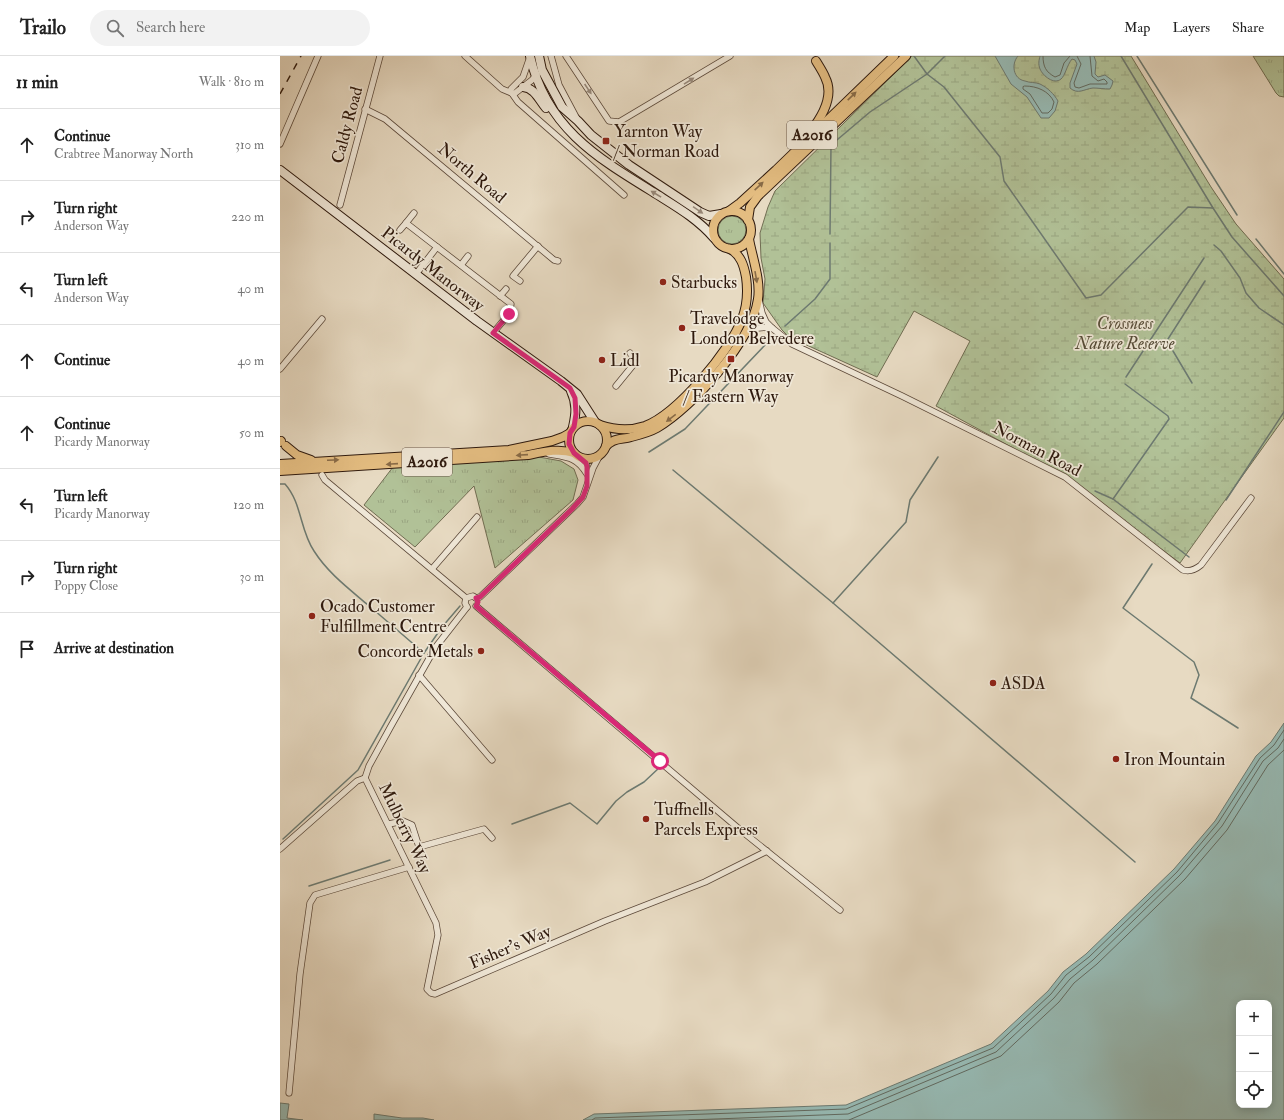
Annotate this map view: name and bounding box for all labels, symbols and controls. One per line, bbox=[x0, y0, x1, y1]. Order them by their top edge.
search box bbox=[90, 10, 370, 46]
text: Trailo bbox=[20, 16, 66, 40]
icon: search bbox=[104, 17, 126, 39]
text: Search here bbox=[136, 18, 205, 37]
text: Map bbox=[1124, 19, 1150, 36]
text: Layers bbox=[1172, 19, 1210, 36]
text: Share bbox=[1232, 19, 1264, 36]
text: 11 min bbox=[16, 72, 58, 93]
text: Walk · 810 m bbox=[199, 74, 264, 90]
one-way arrow bbox=[684, 77, 694, 85]
one-way arrow bbox=[584, 83, 592, 94]
street label: Caldy Road bbox=[327, 84, 368, 166]
one-way arrow bbox=[847, 91, 857, 101]
place label: Yarnton Way / Norman Road bbox=[612, 121, 720, 162]
road number: A2016 bbox=[787, 121, 837, 149]
text: Continue bbox=[54, 127, 110, 146]
icon: ahead bbox=[16, 134, 38, 156]
marker: Yarnton Way / Norman Road bbox=[601, 136, 611, 146]
text: 310 m bbox=[235, 137, 264, 153]
street label: North Road bbox=[434, 138, 511, 208]
text: Crabtree Manorway North bbox=[54, 146, 193, 162]
one-way arrow bbox=[754, 182, 763, 191]
one-way arrow bbox=[650, 191, 662, 198]
text: Turn right bbox=[54, 199, 117, 218]
icon: right bbox=[16, 206, 38, 228]
one-way arrow bbox=[693, 206, 703, 214]
text: 220 m bbox=[231, 209, 264, 225]
text: Anderson Way bbox=[54, 218, 129, 234]
street label: Picardy Manorway bbox=[377, 222, 489, 317]
text: Turn left bbox=[54, 271, 108, 290]
one-way arrow bbox=[754, 271, 760, 283]
place label: Starbucks bbox=[671, 272, 737, 293]
marker: Starbucks bbox=[658, 277, 668, 287]
icon: left bbox=[16, 278, 38, 300]
text: 40 m bbox=[238, 281, 264, 297]
text: Anderson Way bbox=[54, 290, 129, 306]
route end bbox=[500, 305, 518, 323]
place label: Travelodge London Belvedere bbox=[690, 308, 814, 349]
park label: Crossness Nature Reserve bbox=[1075, 313, 1175, 354]
marker: Travelodge London Belvedere bbox=[677, 323, 687, 333]
icon: ahead bbox=[16, 350, 38, 372]
place label: Lidl bbox=[610, 350, 640, 371]
text: Continue bbox=[54, 351, 110, 370]
text: 40 m bbox=[238, 353, 264, 369]
marker: Picardy Manorway / Eastern Way bbox=[726, 354, 736, 364]
marker: Lidl bbox=[597, 355, 607, 365]
place label: Picardy Manorway / Eastern Way bbox=[668, 366, 794, 408]
one-way arrow bbox=[666, 414, 677, 422]
text: Continue bbox=[54, 415, 110, 434]
street label: Norman Road bbox=[989, 417, 1085, 481]
icon: ahead bbox=[16, 422, 38, 444]
text: 50 m bbox=[239, 425, 264, 441]
text: Picardy Manorway bbox=[54, 434, 150, 450]
road number: A2016 bbox=[402, 448, 452, 476]
one-way arrow bbox=[516, 452, 528, 459]
one-way arrow bbox=[327, 457, 339, 464]
one-way arrow bbox=[386, 460, 398, 467]
text: Turn left bbox=[54, 487, 108, 506]
icon: left bbox=[16, 494, 38, 516]
text: 120 m bbox=[233, 497, 264, 513]
text: Picardy Manorway bbox=[54, 506, 150, 522]
text: Turn right bbox=[54, 559, 117, 578]
icon: right bbox=[16, 566, 38, 588]
text: 30 m bbox=[240, 569, 264, 585]
text: Poppy Close bbox=[54, 578, 118, 594]
place label: Ocado Customer Fulfillment Centre bbox=[320, 596, 447, 637]
marker: Ocado Customer Fulfillment Centre bbox=[307, 611, 317, 621]
icon: arrive bbox=[16, 638, 38, 660]
text: Arrive at destination bbox=[54, 639, 174, 658]
place label: Concorde Metals bbox=[357, 641, 473, 662]
marker: Concorde Metals bbox=[476, 646, 486, 656]
place label: ASDA bbox=[1000, 673, 1046, 694]
marker: ASDA bbox=[988, 678, 998, 688]
place label: Iron Mountain bbox=[1124, 749, 1225, 770]
route start bbox=[651, 752, 669, 770]
marker: Iron Mountain bbox=[1111, 754, 1121, 764]
street label: Mulberry Way bbox=[373, 779, 436, 878]
place label: Tuffnells Parcels Express bbox=[654, 799, 758, 841]
marker: Tuffnells Parcels Express bbox=[641, 814, 651, 824]
street label: Fisher's Way bbox=[466, 920, 555, 975]
map controls bbox=[1236, 1000, 1272, 1108]
button: + bbox=[1236, 1000, 1272, 1036]
button: − bbox=[1236, 1036, 1272, 1072]
button: locate bbox=[1236, 1072, 1272, 1108]

